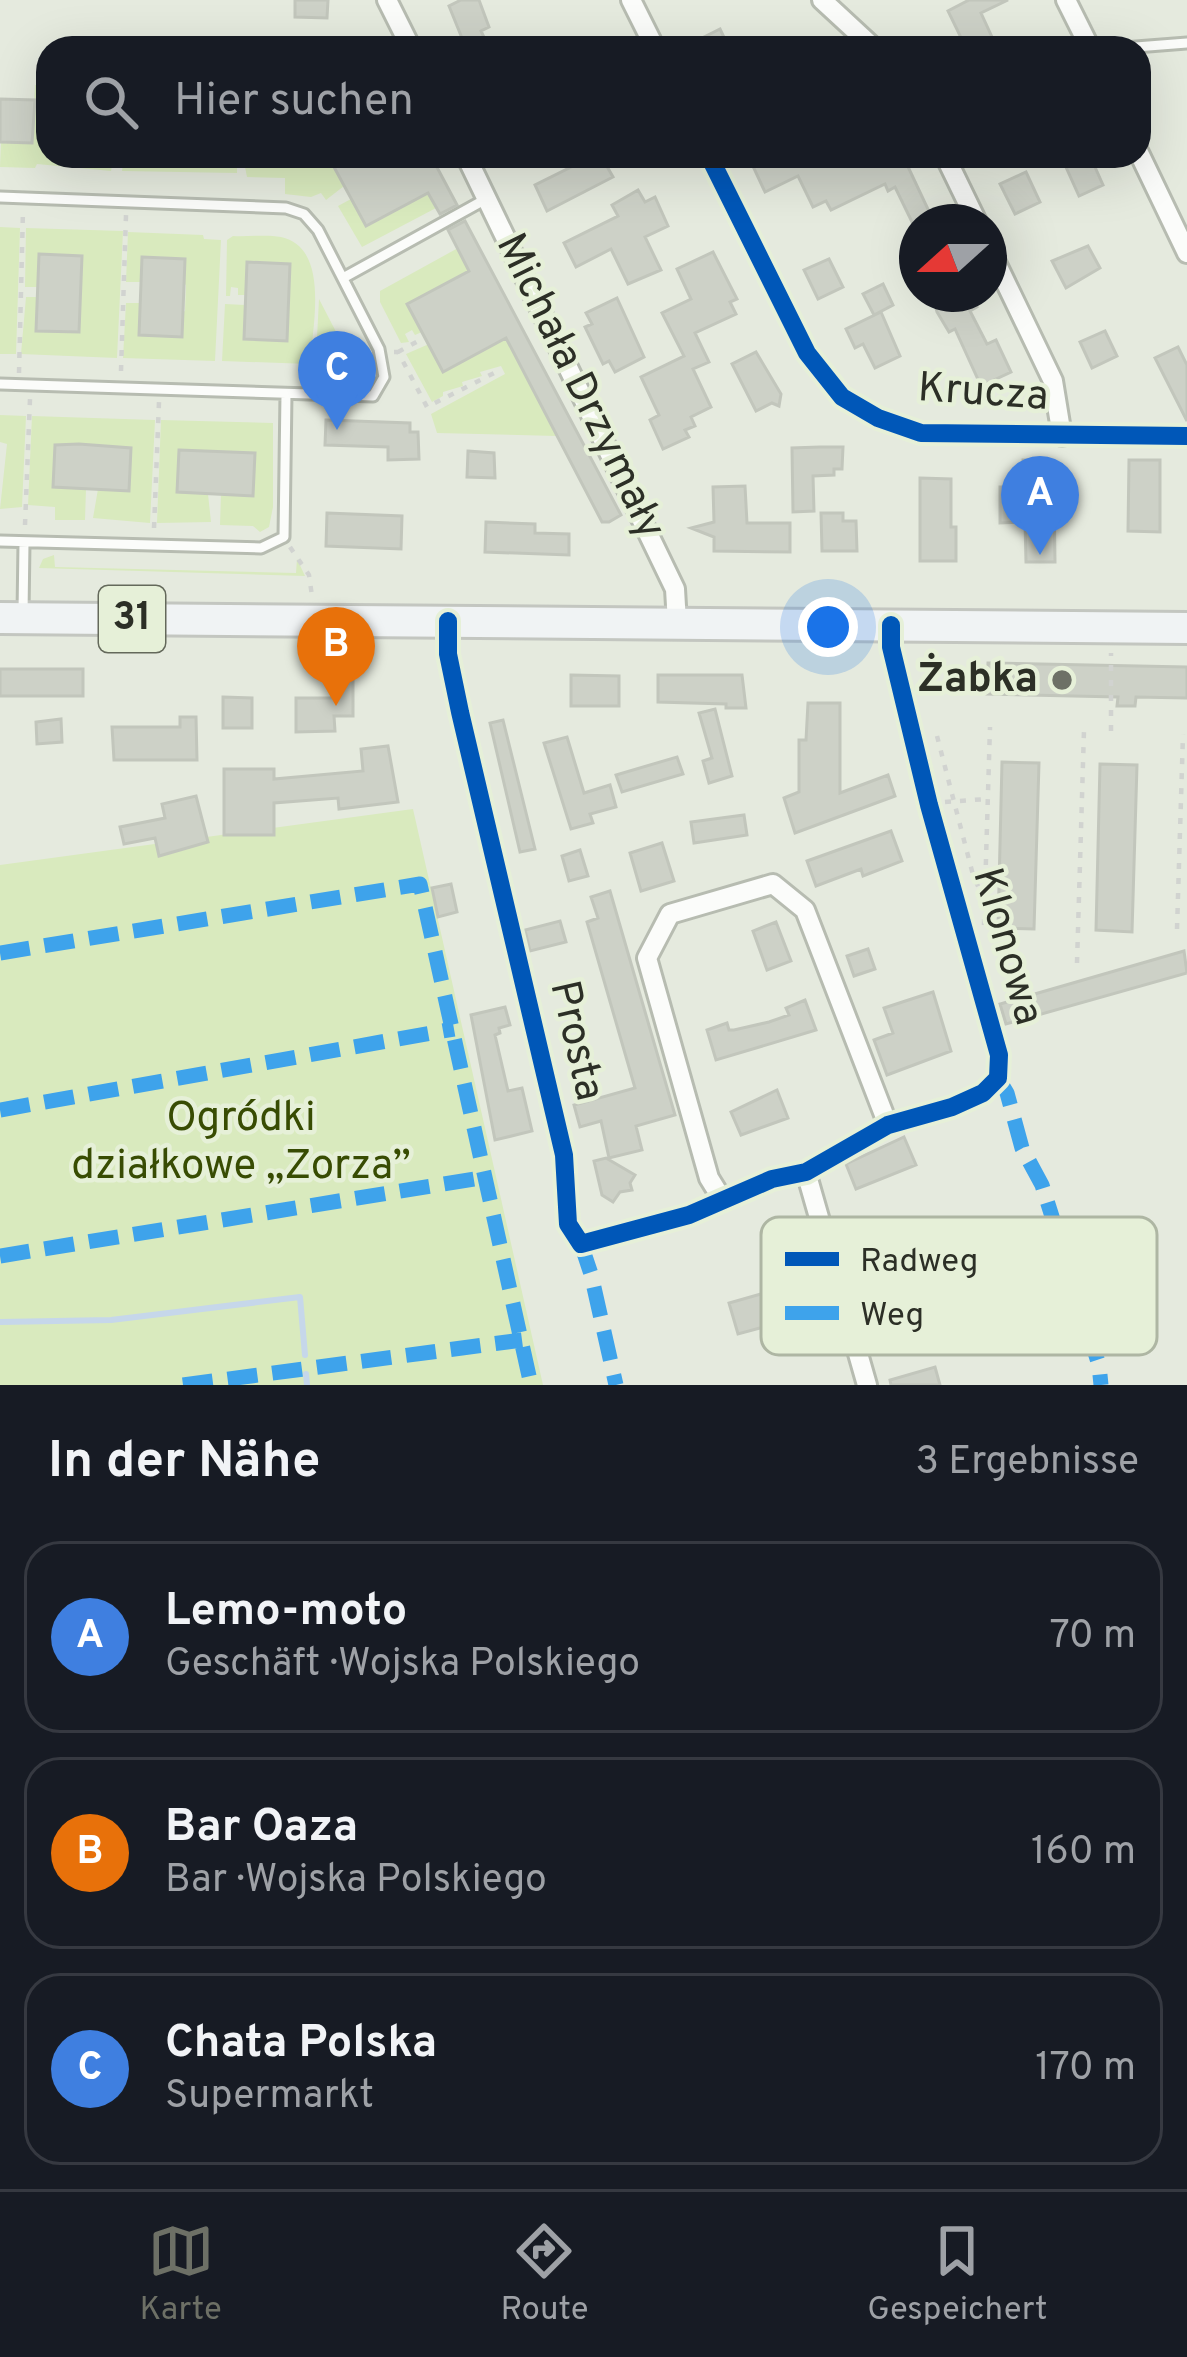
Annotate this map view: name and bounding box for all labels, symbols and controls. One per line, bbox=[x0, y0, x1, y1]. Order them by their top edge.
search box bbox=[36, 36, 1151, 168]
icon: search bbox=[78, 69, 144, 135]
text: Hier suchen bbox=[174, 74, 414, 131]
north arrow bbox=[899, 204, 1007, 312]
street label: Michała Drzymały bbox=[482, 225, 676, 549]
pin: C bbox=[298, 331, 376, 430]
street label: Krucza bbox=[916, 363, 1050, 425]
pin: A bbox=[1001, 456, 1079, 555]
road number: 31 bbox=[99, 586, 165, 652]
your location bbox=[798, 597, 858, 657]
pin: B bbox=[297, 607, 375, 706]
place label: Żabka bbox=[917, 652, 1038, 707]
marker: Żabka bbox=[1049, 667, 1075, 693]
street label: Klonowa bbox=[958, 862, 1054, 1032]
street label: Prosta bbox=[536, 976, 614, 1106]
park label: Ogródki działkowe „Zorza” bbox=[71, 1093, 411, 1194]
legend bbox=[761, 1217, 1157, 1355]
text: Radweg bbox=[860, 1242, 978, 1284]
text: Weg bbox=[860, 1296, 924, 1338]
text: In der Nähe bbox=[48, 1431, 320, 1496]
text: 3 Ergebnisse bbox=[915, 1439, 1139, 1488]
text: Lemo-moto bbox=[165, 1584, 407, 1641]
text: A bbox=[76, 1613, 104, 1662]
text: 70 m bbox=[1050, 1613, 1136, 1662]
text: Geschäft · Wojska Polskiego bbox=[165, 1641, 640, 1690]
text: Bar Oaza bbox=[165, 1800, 358, 1857]
text: B bbox=[77, 1829, 103, 1878]
text: 160 m bbox=[1031, 1829, 1136, 1878]
text: Bar · Wojska Polskiego bbox=[165, 1857, 547, 1906]
text: Chata Polska bbox=[165, 2016, 437, 2073]
text: C bbox=[78, 2045, 102, 2094]
text: 170 m bbox=[1035, 2045, 1136, 2094]
text: Supermarkt bbox=[165, 2073, 374, 2122]
tab: Karte bbox=[139, 2218, 222, 2332]
tab: Route bbox=[500, 2218, 588, 2332]
tab: Gespeichert bbox=[867, 2218, 1048, 2332]

